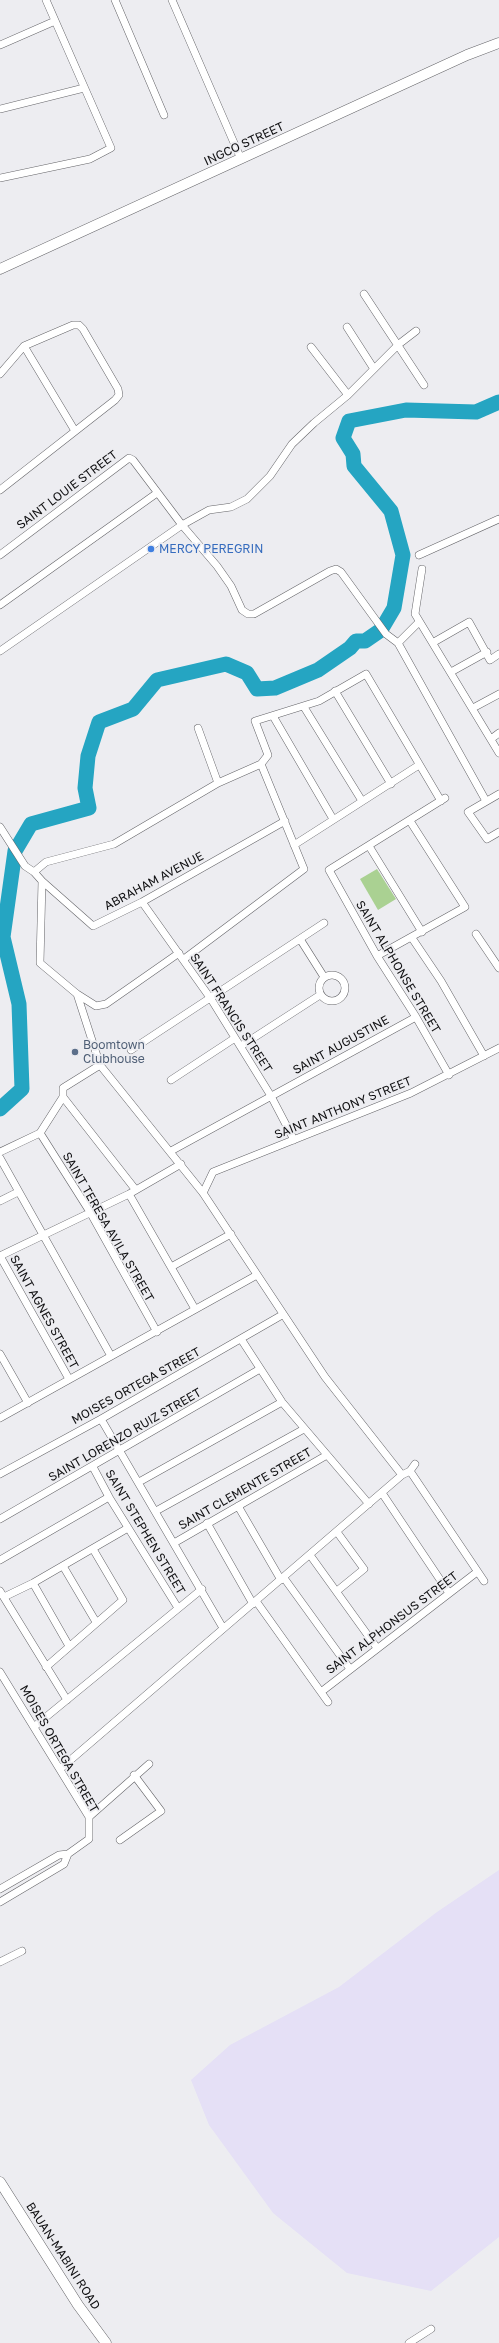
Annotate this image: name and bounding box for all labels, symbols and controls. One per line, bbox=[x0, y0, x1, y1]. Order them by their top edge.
street label: INGCO STREET bbox=[202, 119, 286, 169]
street label: SAINT LOUIE STREET bbox=[14, 447, 120, 533]
place label: MERCY PEREGRIN bbox=[159, 542, 263, 556]
marker: MERCY PEREGRIN bbox=[146, 544, 156, 554]
street label: ABRAHAM AVENUE bbox=[102, 849, 206, 913]
street label: SAINT ALPHONSE STREET bbox=[353, 898, 443, 1036]
street label: SAINT FRANCIS STREET bbox=[187, 951, 275, 1075]
street label: SAINT AUGUSTINE bbox=[290, 1013, 392, 1077]
place label: Boomtown Clubhouse bbox=[83, 1038, 145, 1066]
marker: Boomtown Clubhouse bbox=[70, 1047, 80, 1057]
street label: SAINT ANTHONY STREET bbox=[272, 1074, 414, 1142]
street label: SAINT TERESA AVILA STREET bbox=[59, 1150, 157, 1304]
street label: SAINT AGNES STREET bbox=[7, 1253, 81, 1371]
street label: MOISES ORTEGA STREET bbox=[69, 1345, 203, 1427]
street label: SAINT LORENZO RUIZ STREET bbox=[46, 1385, 204, 1485]
street label: SAINT CLEMENTE STREET bbox=[176, 1445, 314, 1533]
street label: SAINT STEPHEN STREET bbox=[102, 1467, 188, 1597]
street label: SAINT ALPHONSUS STREET bbox=[323, 1569, 461, 1677]
street label: MOISES ORTEGA STREET bbox=[17, 1683, 101, 1815]
street label: BAUAN-MABINI ROAD bbox=[23, 2200, 103, 2312]

